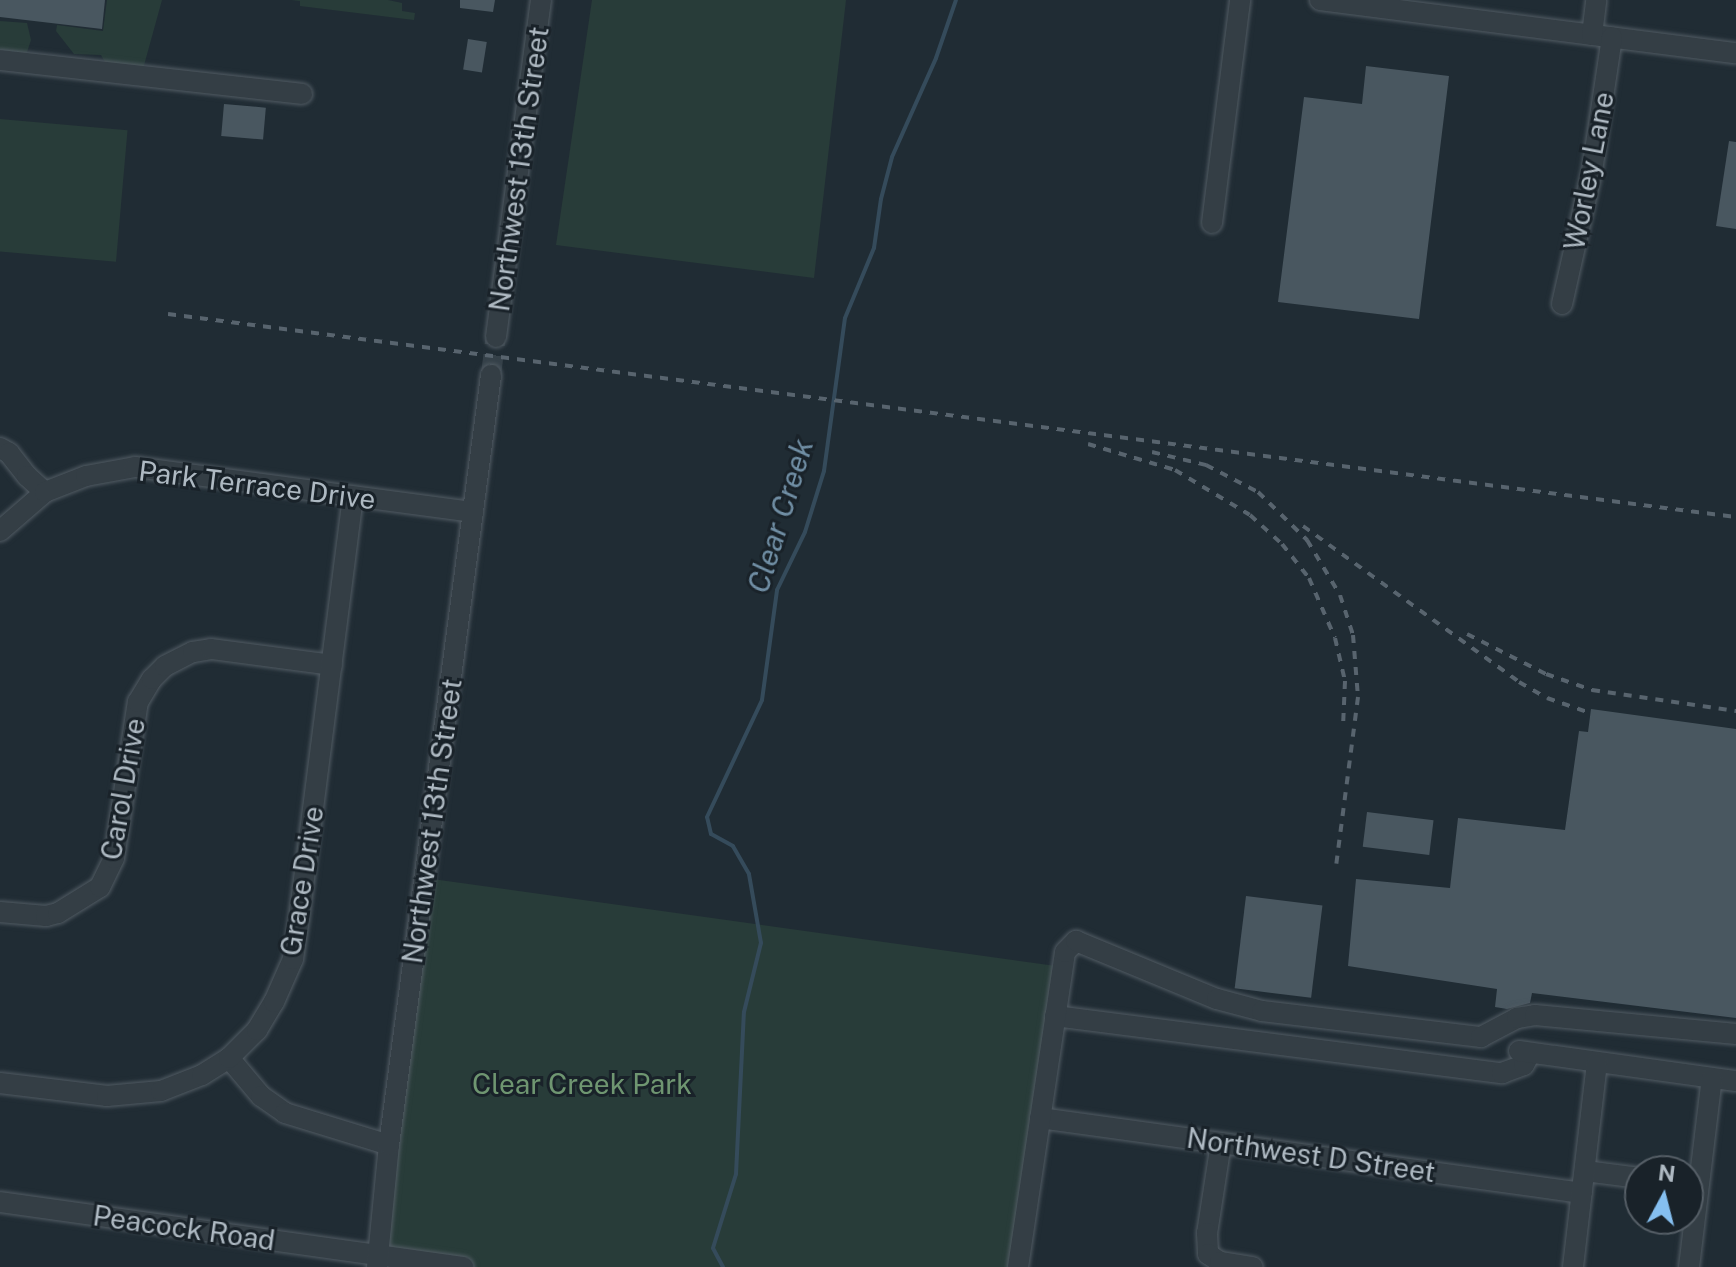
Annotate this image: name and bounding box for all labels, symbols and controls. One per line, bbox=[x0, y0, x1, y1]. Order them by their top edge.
street label: Northwest 13th Street bbox=[482, 24, 556, 314]
street label: Worley Lane bbox=[1557, 89, 1621, 253]
water label: Clear Creek bbox=[740, 435, 820, 597]
street label: Park Terrace Drive bbox=[136, 454, 378, 516]
street label: Northwest 13th Street bbox=[395, 676, 469, 966]
street label: Carol Drive bbox=[94, 715, 152, 863]
street label: Grace Drive bbox=[274, 804, 330, 958]
park label: Clear Creek Park bbox=[472, 1067, 692, 1101]
street label: Northwest D Street bbox=[1185, 1121, 1437, 1189]
north arrow bbox=[1624, 1155, 1704, 1235]
text: N bbox=[1657, 1159, 1677, 1187]
street label: Peacock Road bbox=[91, 1199, 277, 1257]

